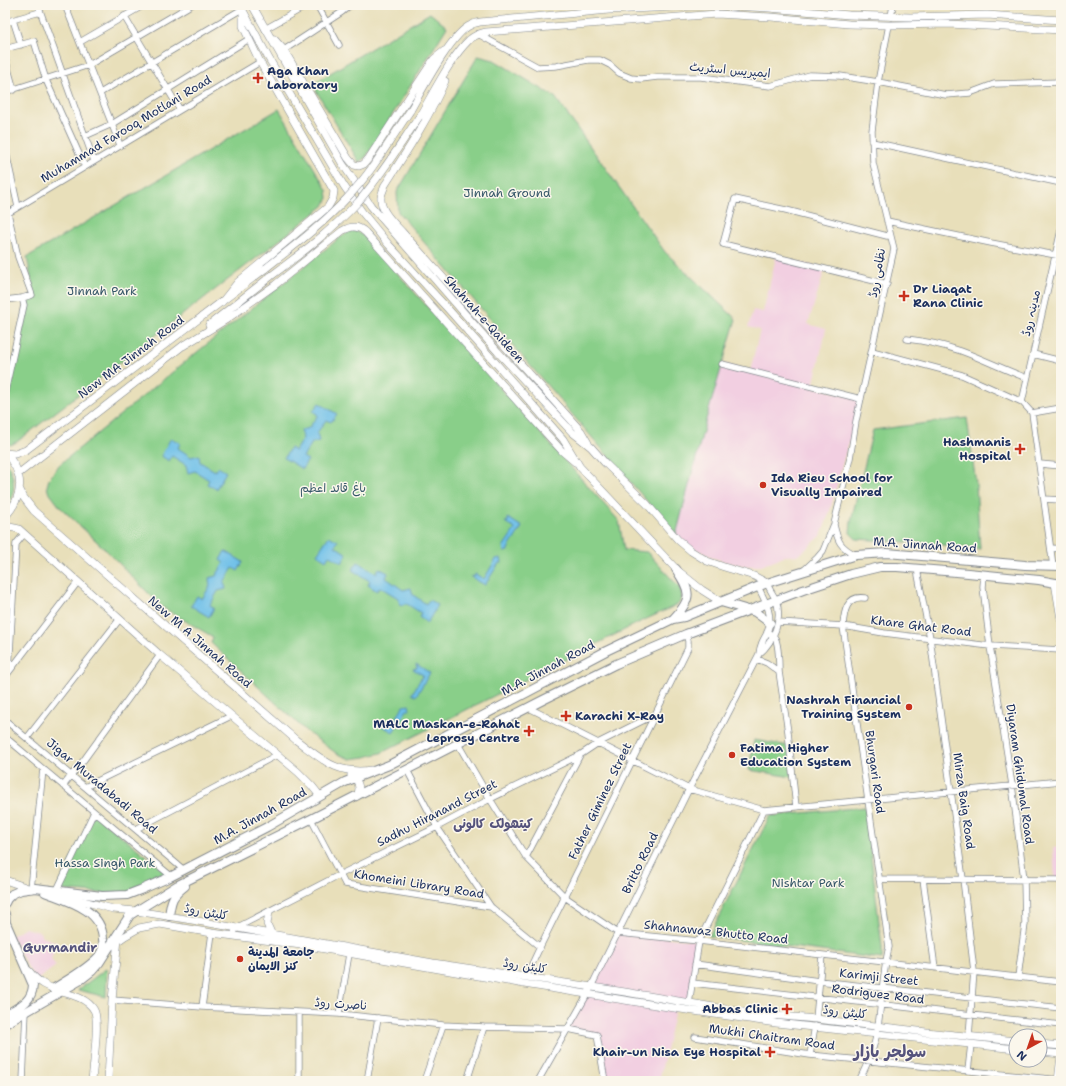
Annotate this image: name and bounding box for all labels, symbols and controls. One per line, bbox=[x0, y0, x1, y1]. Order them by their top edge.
street label: ایمپریس اسٹریٹ bbox=[689, 58, 771, 82]
place label: Aga Khan Laboratory bbox=[267, 63, 338, 93]
street label: Muhammad Farooq Motlani Road bbox=[38, 71, 215, 186]
marker: Aga Khan Laboratory bbox=[252, 72, 264, 84]
park label: Jinnah Ground bbox=[463, 185, 551, 201]
street label: نظامی روڈ bbox=[865, 247, 889, 299]
street label: Shahrah-e-Qaideen bbox=[440, 272, 528, 366]
place label: Dr Liaqat Rana Clinic bbox=[913, 281, 983, 311]
park label: Jinnah Park bbox=[67, 283, 137, 299]
street label: مدینہ روڈ bbox=[1018, 288, 1044, 338]
marker: Dr Liaqat Rana Clinic bbox=[898, 290, 910, 302]
street label: New MA Jinnah Road bbox=[75, 312, 187, 402]
place label: Hashmanis Hospital bbox=[943, 434, 1011, 464]
marker: Hashmanis Hospital bbox=[1014, 443, 1026, 455]
place label: Ida Rieu School for Visually Impaired bbox=[771, 470, 893, 500]
park label: باغ قائد اعظم bbox=[300, 480, 366, 497]
marker: Ida Rieu School for Visually Impaired bbox=[758, 480, 768, 490]
street label: M.A. Jinnah Road bbox=[873, 533, 978, 557]
street label: New M A Jinnah Road bbox=[145, 592, 256, 692]
street label: Khare Ghat Road bbox=[870, 612, 973, 640]
street label: M.A. Jinnah Road bbox=[498, 636, 598, 699]
place label: Nashrah Financial Training System bbox=[786, 692, 901, 722]
marker: Nashrah Financial Training System bbox=[904, 702, 914, 712]
street label: Diyaram Ghidumal Road bbox=[1002, 703, 1038, 846]
place label: Karachi X-Ray bbox=[575, 708, 664, 724]
marker: Karachi X-Ray bbox=[560, 710, 572, 722]
place label: MALC Maskan-e-Rahat Leprosy Centre bbox=[373, 716, 520, 746]
marker: MALC Maskan-e-Rahat Leprosy Centre bbox=[523, 725, 535, 737]
street label: Bhurgari Road bbox=[861, 729, 889, 815]
street label: Jigar Muradabadi Road bbox=[43, 735, 161, 837]
street label: Father Giminez Street bbox=[565, 740, 635, 862]
place label: Fatima Higher Education System bbox=[740, 740, 851, 770]
marker: Fatima Higher Education System bbox=[727, 750, 737, 760]
street label: Mirza Baig Road bbox=[949, 752, 979, 851]
street label: Sadhu Hiranand Street bbox=[374, 776, 500, 850]
street label: M.A. Jinnah Road bbox=[211, 784, 310, 848]
district label: کیتھولک کالونی bbox=[453, 815, 533, 833]
street label: Britto Road bbox=[618, 829, 662, 897]
park label: Hassa Singh Park bbox=[55, 855, 156, 871]
street label: Khomeini Library Road bbox=[353, 866, 486, 902]
park label: Nishtar Park bbox=[771, 875, 845, 891]
street label: کلیٹن روڈ bbox=[183, 900, 229, 924]
street label: Shahnawaz Bhutto Road bbox=[643, 916, 789, 948]
district label: Gurmandir bbox=[23, 939, 97, 956]
place label: جامعة المدينة كنز الايمان bbox=[248, 944, 315, 974]
marker: جامعة المدينة كنز الايمان bbox=[235, 954, 245, 964]
street label: کلیٹن روڈ bbox=[502, 955, 548, 977]
street label: Karimji Street bbox=[839, 965, 919, 989]
street label: Rodriguez Road bbox=[831, 980, 926, 1008]
street label: ناصرت روڈ bbox=[314, 994, 368, 1014]
place label: Abbas Clinic bbox=[702, 1001, 778, 1017]
street label: کلیٹن روڈ bbox=[822, 1001, 868, 1023]
marker: Abbas Clinic bbox=[781, 1003, 793, 1015]
street label: Mukhi Chaitram Road bbox=[708, 1020, 836, 1054]
north arrow bbox=[1008, 1028, 1048, 1068]
district label: سولجر بازار bbox=[852, 1041, 926, 1062]
place label: Khair-un Nisa Eye Hospital bbox=[593, 1044, 761, 1060]
marker: Khair-un Nisa Eye Hospital bbox=[764, 1046, 776, 1058]
text: N bbox=[1014, 1047, 1030, 1064]

